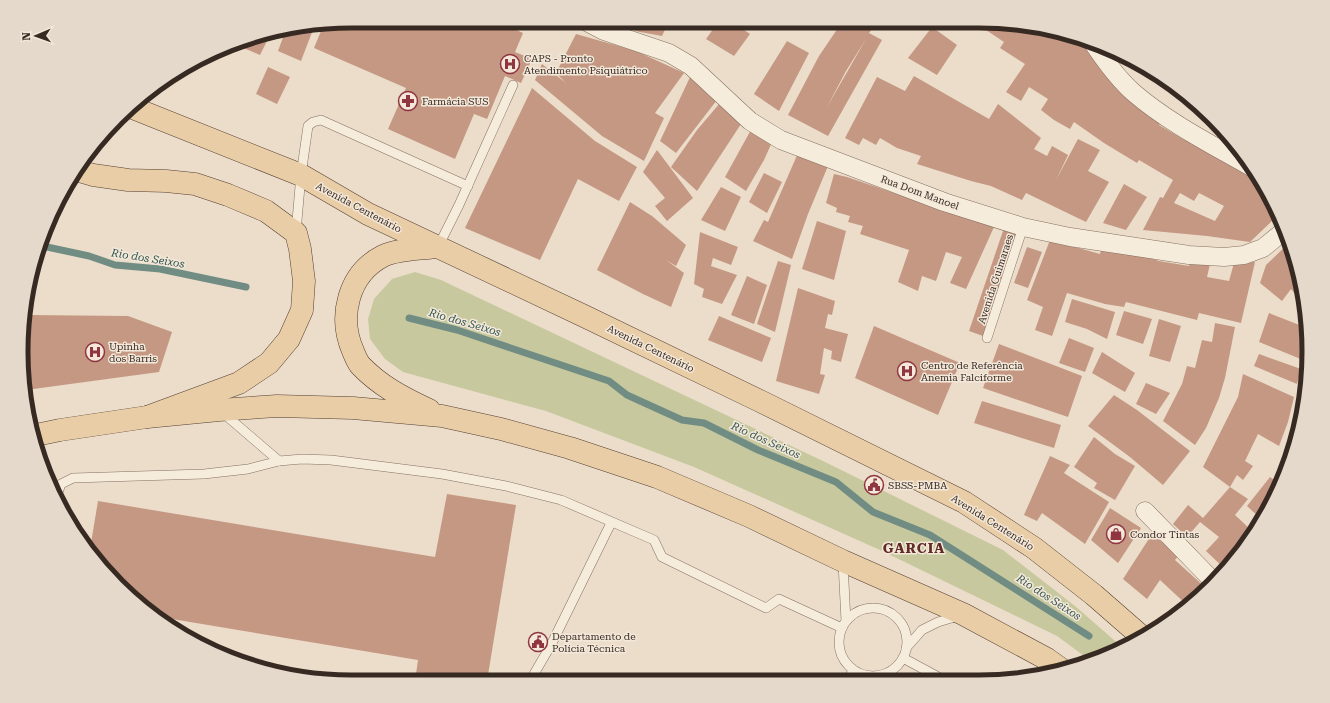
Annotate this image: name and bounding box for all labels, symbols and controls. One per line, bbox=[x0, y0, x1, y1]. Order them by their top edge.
north arrow bbox=[16, 16, 56, 56]
text: N bbox=[20, 31, 33, 41]
hospital icon: CAPS - Pronto Atendimento Psiquiátrico bbox=[499, 53, 521, 75]
place label: CAPS - Pronto Atendimento Psiquiátrico bbox=[524, 53, 648, 76]
pharmacy icon: Farmácia SUS bbox=[397, 90, 419, 112]
place label: Farmácia SUS bbox=[422, 96, 488, 107]
street label: Rua Dom Manoel bbox=[879, 173, 960, 212]
street label: Avenida Centenário bbox=[314, 180, 403, 235]
street label: Avenida Guimaraes bbox=[976, 233, 1015, 325]
water label: Rio dos Seixos bbox=[109, 246, 186, 271]
water label: Rio dos Seixos bbox=[427, 306, 502, 339]
street label: Avenida Centenário bbox=[606, 323, 696, 374]
hospital icon: Upinha dos Barris bbox=[84, 341, 106, 363]
place label: Upinha dos Barris bbox=[109, 341, 157, 364]
hospital icon: Centro de Referência Anemia Falciforme bbox=[896, 360, 918, 382]
place label: Centro de Referência Anemia Falciforme bbox=[921, 360, 1023, 383]
water label: Rio dos Seixos bbox=[728, 419, 802, 461]
public building icon: SBSS-PMBA bbox=[863, 474, 885, 496]
place label: SBSS-PMBA bbox=[888, 480, 947, 491]
street label: Avenida Centenário bbox=[949, 492, 1036, 552]
shop icon: Condor Tintas bbox=[1105, 523, 1127, 545]
place label: Condor Tintas bbox=[1130, 529, 1199, 540]
district label: GARCIA bbox=[883, 540, 945, 556]
water label: Rio dos Seixos bbox=[1013, 571, 1083, 623]
public building icon: Departamento de Polícia Técnica bbox=[527, 631, 549, 653]
place label: Departamento de Polícia Técnica bbox=[552, 631, 636, 654]

